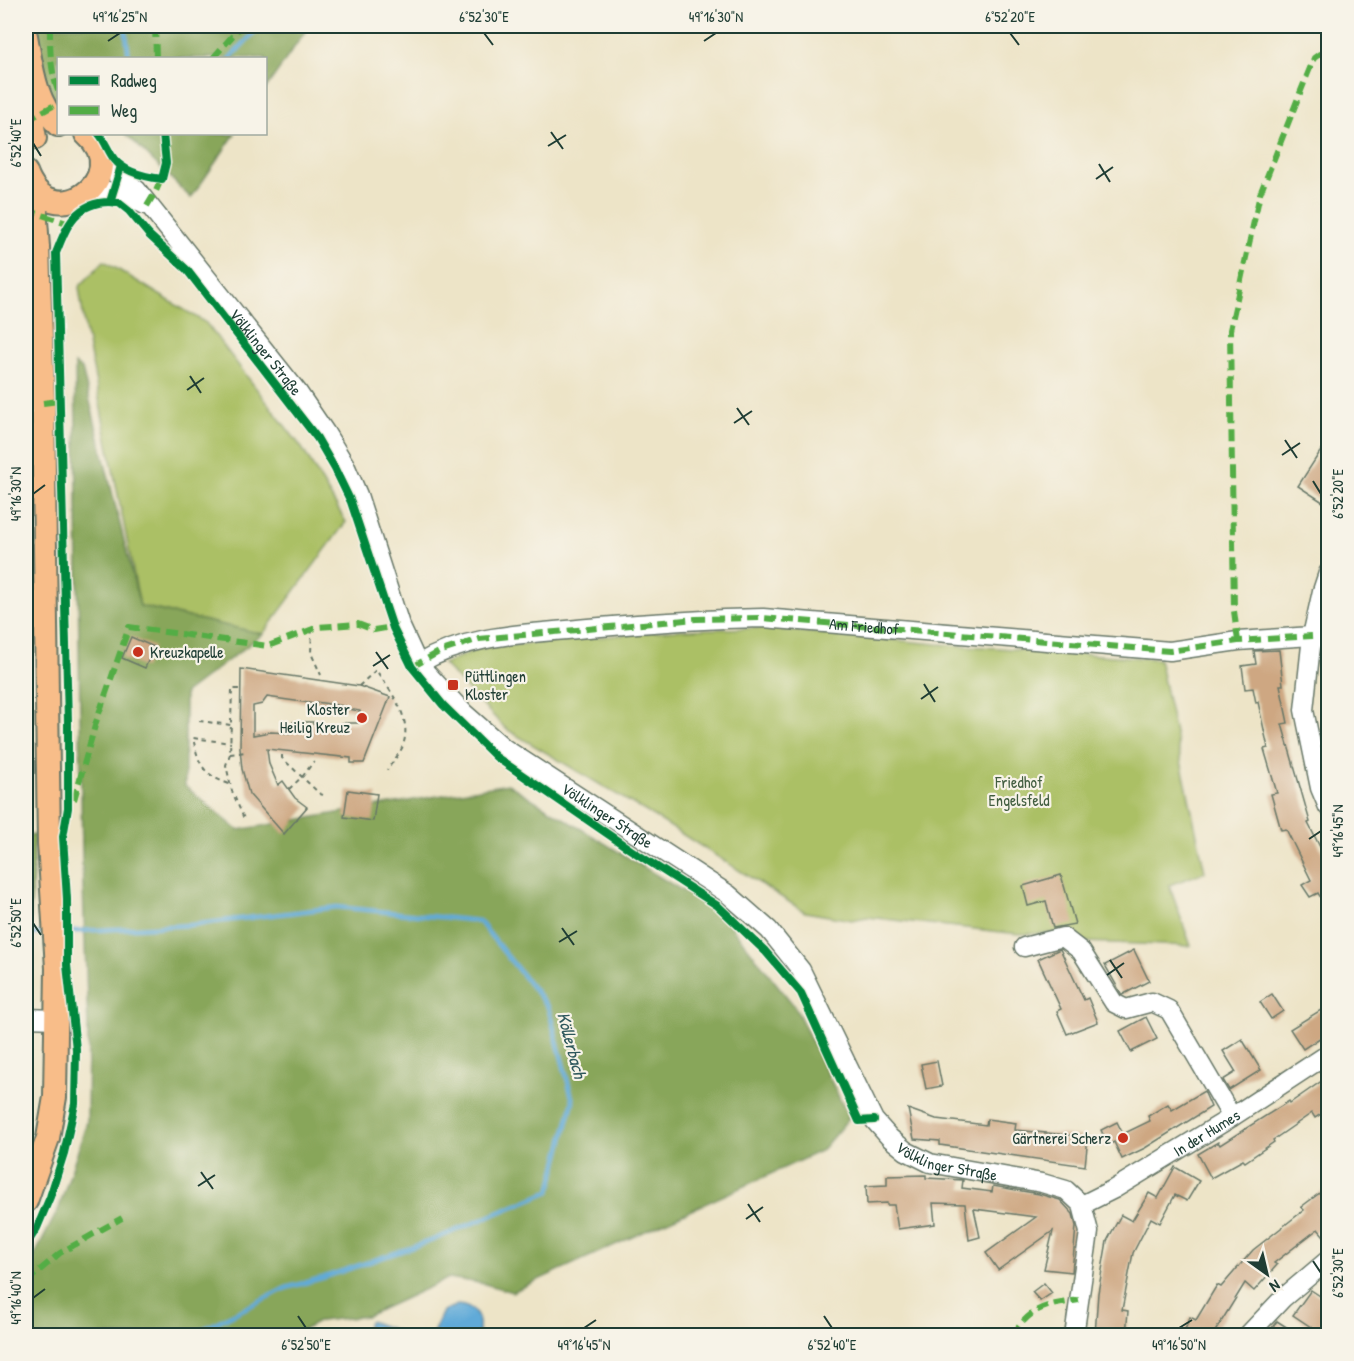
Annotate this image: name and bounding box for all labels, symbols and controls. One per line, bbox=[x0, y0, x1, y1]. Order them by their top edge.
text: 49°16'25"N bbox=[93, 6, 147, 27]
text: 6°52'30"E bbox=[459, 6, 509, 27]
text: 49°16'30"N bbox=[689, 6, 743, 27]
text: 6°52'20"E bbox=[985, 6, 1035, 27]
legend bbox=[57, 57, 267, 135]
text: Radweg bbox=[111, 68, 157, 93]
text: Weg bbox=[111, 98, 137, 123]
text: 6°52'40"E bbox=[5, 118, 26, 167]
street label: Völklinger Straße bbox=[225, 304, 308, 400]
text: 49°16'30"N bbox=[5, 467, 26, 521]
text: 6°52'20"E bbox=[1327, 469, 1348, 519]
street label: Am Friedhof bbox=[828, 612, 900, 640]
place label: Kreuzkapelle bbox=[150, 641, 224, 663]
marker: Kreuzkapelle bbox=[131, 645, 145, 659]
place label: Püttlingen Kloster bbox=[465, 665, 526, 705]
marker: Püttlingen Kloster bbox=[446, 678, 460, 692]
place label: Kloster Heilig Kreuz bbox=[280, 698, 350, 738]
marker: Kloster Heilig Kreuz bbox=[355, 711, 369, 725]
park label: Friedhof Engelsfeld bbox=[989, 771, 1049, 811]
street label: Völklinger Straße bbox=[557, 777, 658, 854]
text: 49°16'45"N bbox=[1327, 804, 1348, 858]
text: 6°52'50"E bbox=[5, 898, 26, 948]
water label: Köllerbach bbox=[551, 1009, 593, 1082]
street label: In der Humes bbox=[1169, 1104, 1244, 1161]
place label: Gärtnerei Scherz bbox=[1012, 1127, 1111, 1149]
marker: Gärtnerei Scherz bbox=[1116, 1131, 1130, 1145]
street label: Völklinger Straße bbox=[891, 1136, 1000, 1186]
north arrow bbox=[1237, 1244, 1297, 1304]
text: 6°52'30"E bbox=[1327, 1248, 1348, 1298]
text: 49°16'40"N bbox=[5, 1271, 26, 1325]
text: N bbox=[1265, 1275, 1285, 1298]
text: 6°52'50"E bbox=[281, 1334, 331, 1355]
text: 49°16'45"N bbox=[558, 1334, 611, 1355]
text: 6°52'40"E bbox=[808, 1334, 857, 1355]
text: 49°16'50"N bbox=[1152, 1334, 1206, 1355]

